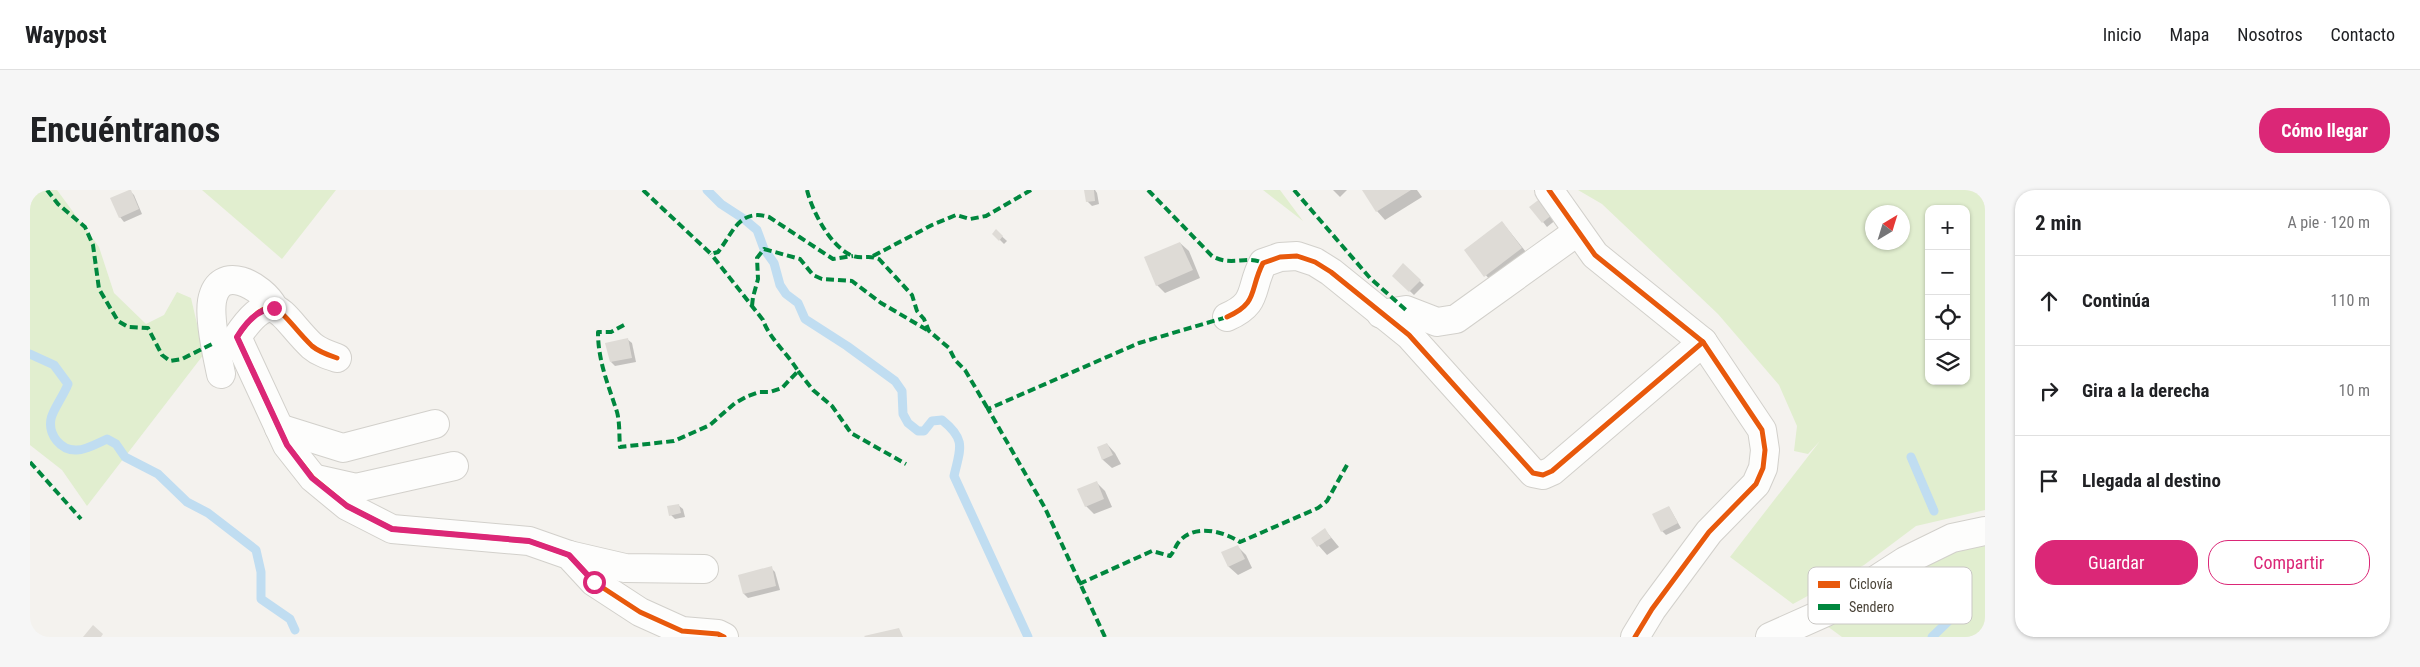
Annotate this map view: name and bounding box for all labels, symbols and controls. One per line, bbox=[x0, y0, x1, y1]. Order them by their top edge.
text: Waypost bbox=[25, 21, 107, 49]
text: Inicio bbox=[2103, 24, 2142, 45]
text: Mapa bbox=[2170, 24, 2209, 45]
text: Nosotros bbox=[2237, 24, 2303, 45]
text: Contacto bbox=[2331, 24, 2395, 45]
button: Cómo llegar bbox=[2259, 108, 2390, 153]
text: Encuéntranos bbox=[30, 110, 221, 151]
north arrow bbox=[1865, 205, 1910, 250]
map controls bbox=[1925, 205, 1970, 385]
button: + bbox=[1925, 205, 1970, 250]
text: 2 min bbox=[2035, 211, 2082, 235]
text: A pie · 120 m bbox=[2287, 213, 2370, 232]
button: − bbox=[1925, 250, 1970, 295]
icon: ahead bbox=[2035, 287, 2063, 315]
text: Continúa bbox=[2082, 289, 2150, 312]
text: 110 m bbox=[2331, 291, 2370, 310]
button: locate bbox=[1925, 295, 1970, 340]
route end bbox=[263, 297, 286, 320]
button: layers bbox=[1925, 340, 1970, 385]
icon: right bbox=[2035, 377, 2063, 405]
text: Gira a la derecha bbox=[2082, 379, 2209, 402]
text: 10 m bbox=[2338, 381, 2370, 400]
icon: arrive bbox=[2035, 467, 2063, 495]
text: Llegada al destino bbox=[2082, 469, 2221, 492]
button: Guardar bbox=[2035, 540, 2198, 585]
button: Compartir bbox=[2208, 540, 2370, 585]
legend bbox=[1808, 567, 1972, 624]
route start bbox=[583, 571, 606, 594]
text: Ciclovía bbox=[1849, 576, 1893, 592]
text: Sendero bbox=[1849, 599, 1894, 615]

